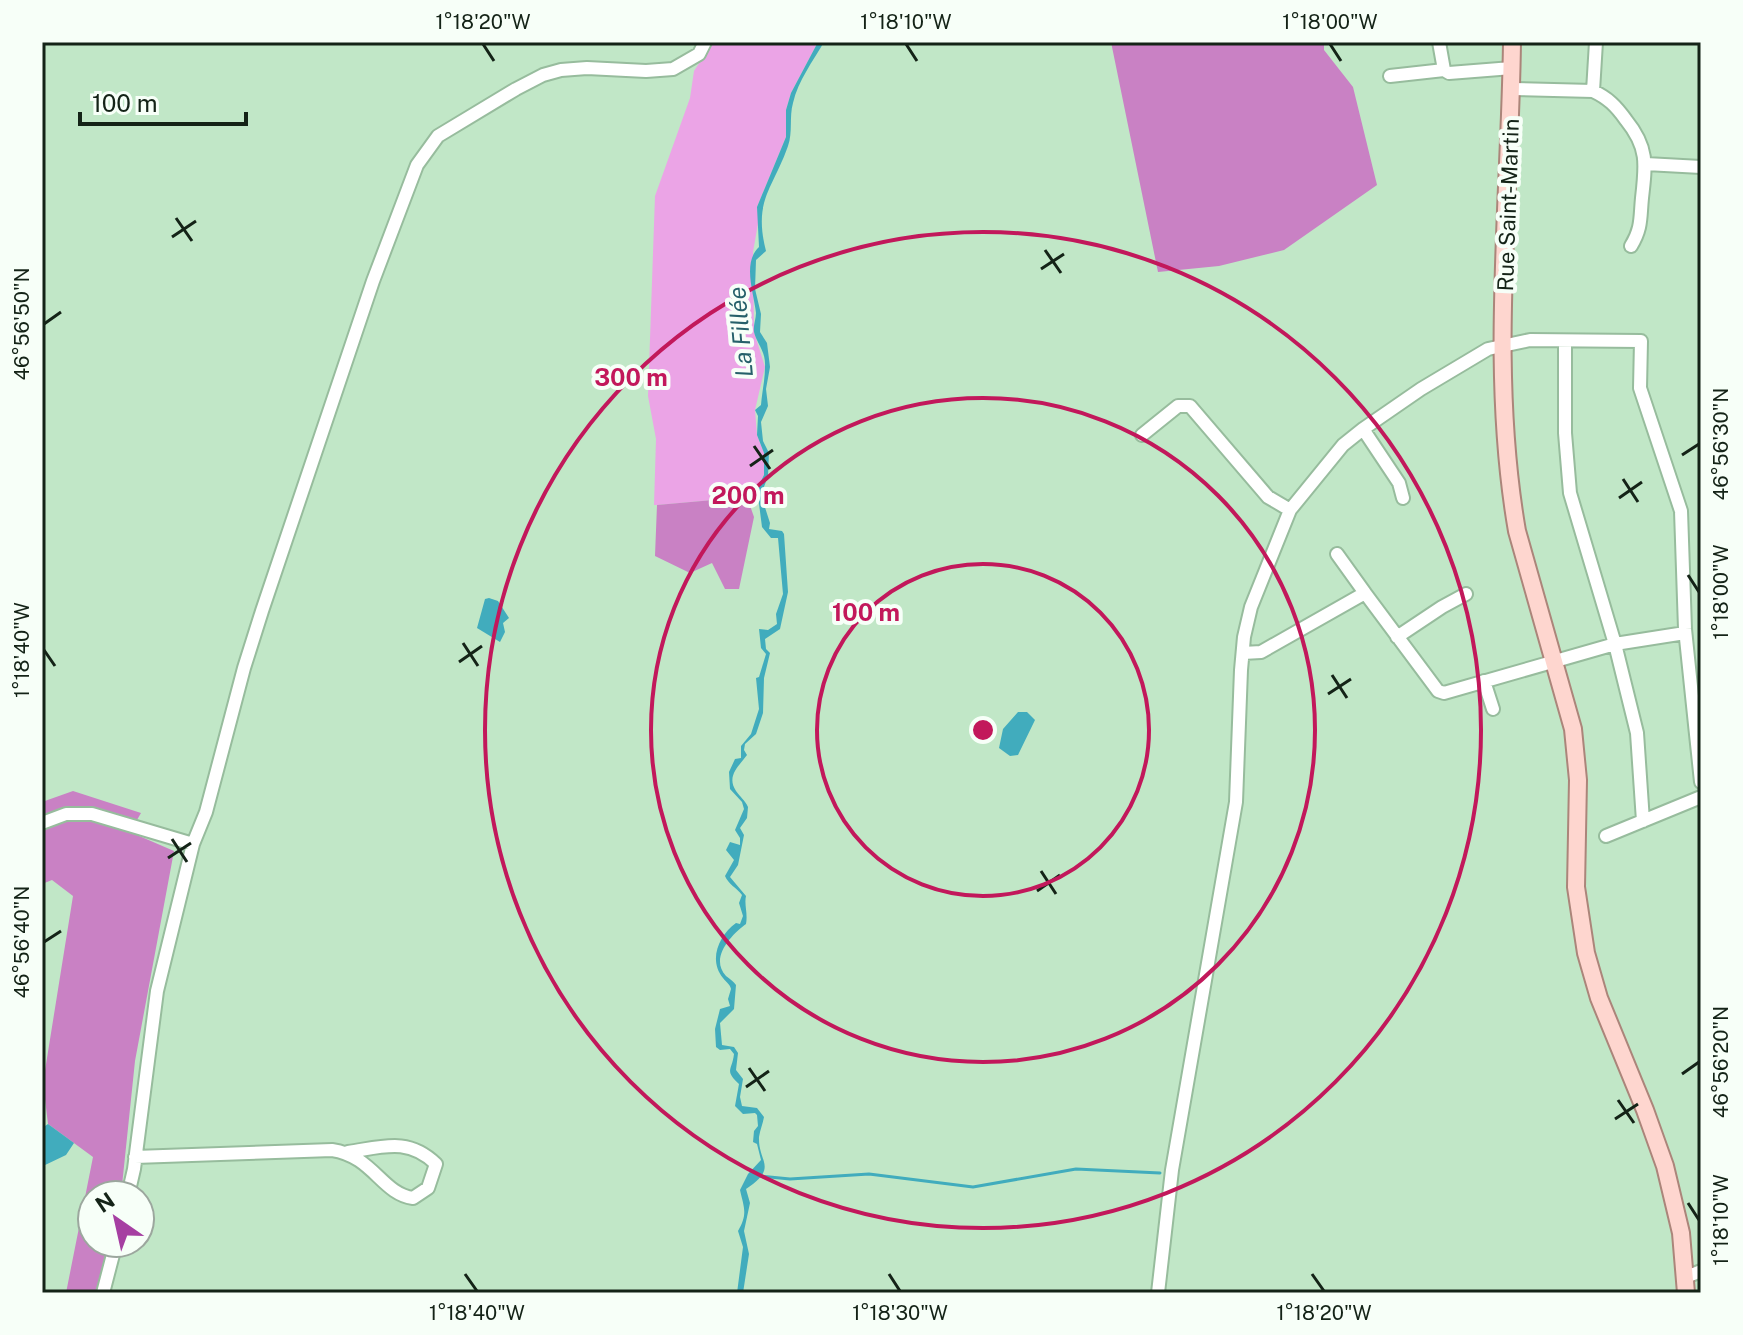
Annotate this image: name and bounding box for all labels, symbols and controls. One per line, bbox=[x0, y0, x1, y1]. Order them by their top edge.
text: 1°18'20"W bbox=[435, 10, 531, 34]
text: 1°18'10"W bbox=[860, 10, 952, 34]
text: 1°18'00"W bbox=[1282, 10, 1378, 34]
scale bar bbox=[80, 76, 246, 126]
text: 100 m bbox=[92, 89, 158, 117]
street label: Rue Saint-Martin bbox=[1492, 118, 1524, 292]
text: 46°56'50"N bbox=[10, 267, 34, 381]
water label: La Fillée bbox=[722, 286, 758, 379]
text: 300 m bbox=[594, 363, 668, 391]
text: 46°56'30"N bbox=[1709, 388, 1733, 500]
text: 200 m bbox=[711, 481, 785, 509]
text: 1°18'00"W bbox=[1709, 544, 1733, 640]
text: 100 m bbox=[832, 598, 900, 626]
text: 1°18'40"W bbox=[10, 602, 34, 698]
centre of rings bbox=[969, 716, 997, 744]
text: 46°56'40"N bbox=[10, 886, 34, 998]
text: 46°56'20"N bbox=[1709, 1006, 1733, 1118]
text: 1°18'10"W bbox=[1709, 1174, 1733, 1266]
north arrow bbox=[76, 1179, 156, 1259]
text: N bbox=[90, 1187, 119, 1218]
text: 1°18'40"W bbox=[429, 1301, 525, 1325]
text: 1°18'30"W bbox=[852, 1301, 948, 1325]
text: 1°18'20"W bbox=[1276, 1301, 1372, 1325]

